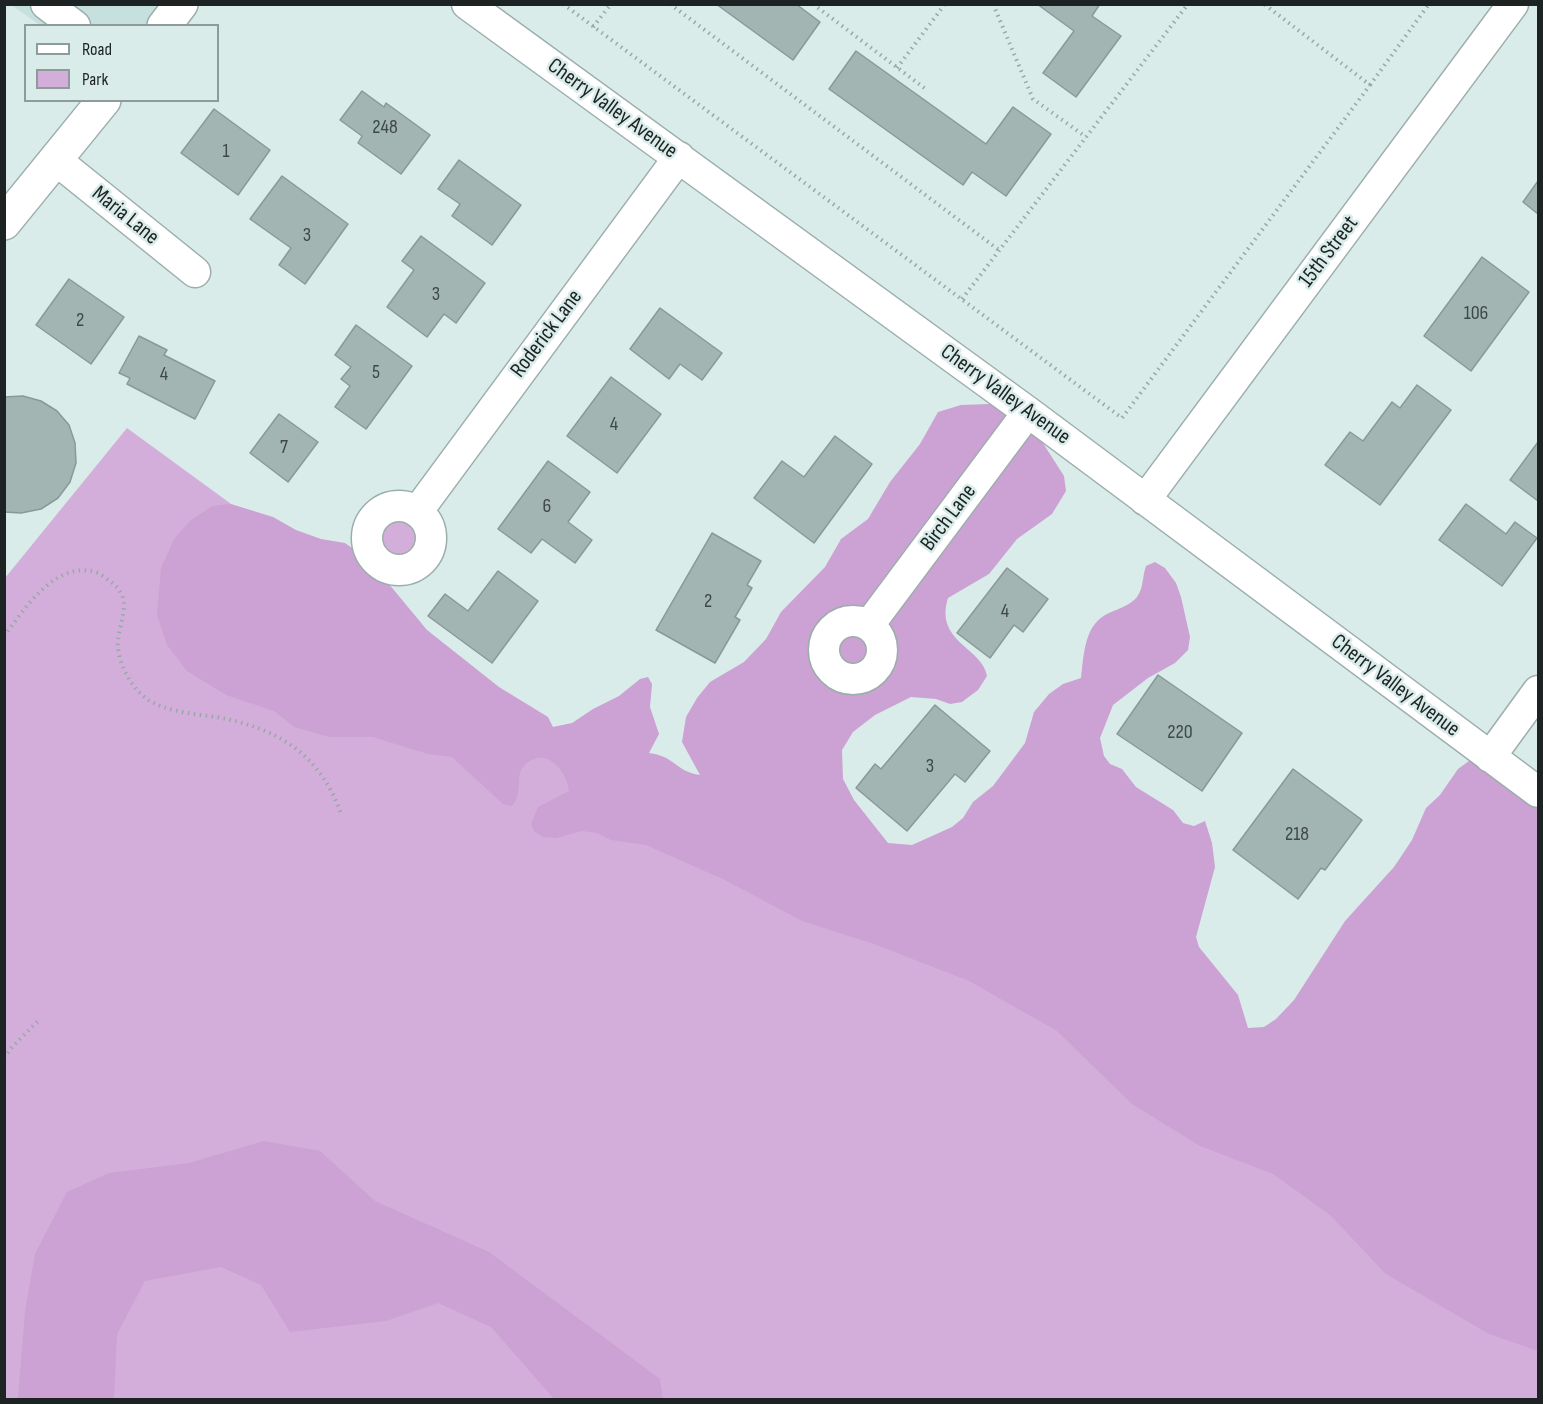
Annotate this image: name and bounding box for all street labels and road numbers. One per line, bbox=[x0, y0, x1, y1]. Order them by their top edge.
street label: Cherry Valley Avenue bbox=[542, 53, 682, 165]
street label: Maria Lane bbox=[86, 181, 164, 251]
street label: 15th Street bbox=[1294, 211, 1364, 293]
street label: Roderick Lane bbox=[505, 285, 589, 383]
street label: Cherry Valley Avenue bbox=[935, 339, 1075, 451]
street label: Birch Lane bbox=[915, 480, 983, 556]
street label: Cherry Valley Avenue bbox=[1326, 629, 1464, 743]

